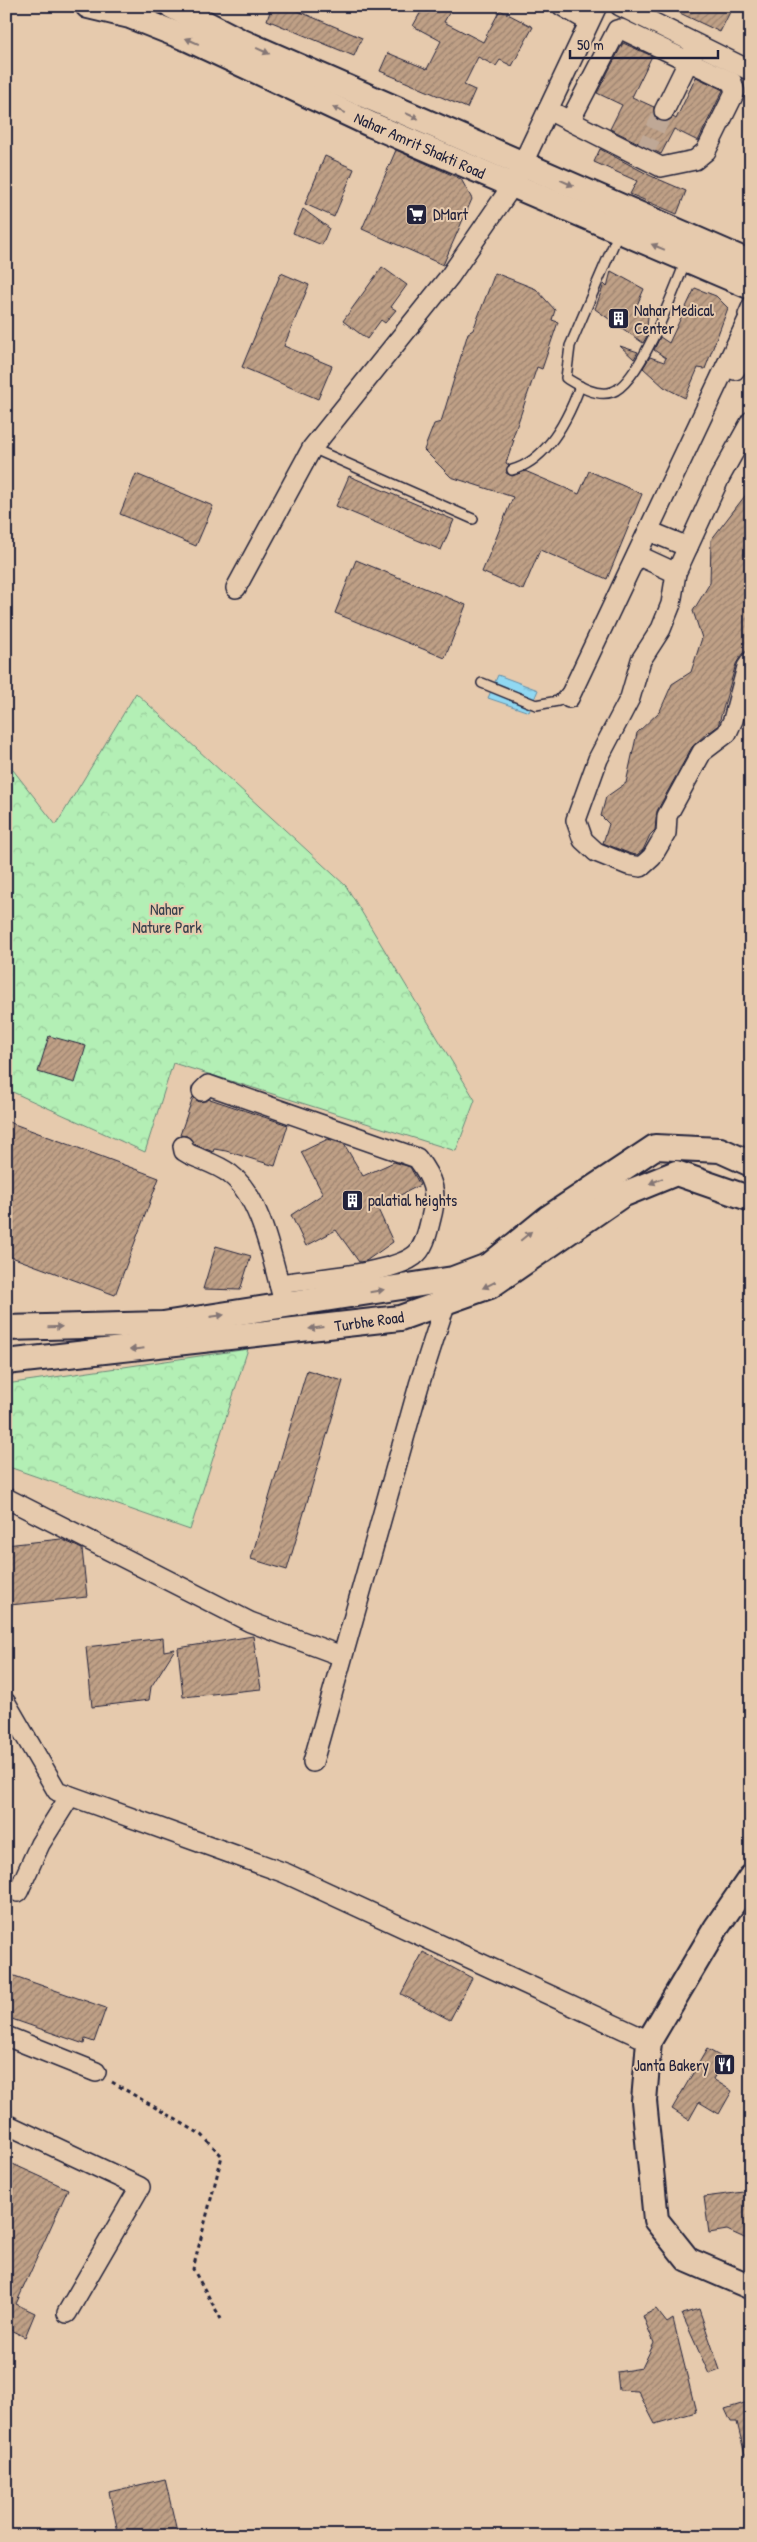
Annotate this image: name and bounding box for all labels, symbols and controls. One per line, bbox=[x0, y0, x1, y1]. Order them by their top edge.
scale bar bbox=[570, 28, 717, 60]
text: 50 m bbox=[577, 34, 604, 55]
one-way arrow bbox=[185, 36, 199, 44]
one-way arrow bbox=[256, 47, 270, 55]
one-way arrow bbox=[332, 105, 346, 113]
street label: Nahar Amrit Shakti Road bbox=[351, 106, 489, 184]
one-way arrow bbox=[405, 112, 419, 120]
one-way arrow bbox=[560, 180, 574, 188]
supermarket icon: DMart bbox=[405, 202, 429, 226]
place label: DMart bbox=[433, 203, 469, 225]
one-way arrow bbox=[651, 243, 665, 251]
place label: Nahar Medical Center bbox=[634, 299, 715, 339]
building icon: Nahar Medical Center bbox=[606, 307, 630, 331]
park label: Nahar Nature Park bbox=[132, 898, 202, 938]
one-way arrow bbox=[648, 1177, 663, 1185]
building icon: palatial heights bbox=[340, 1188, 364, 1212]
place label: palatial heights bbox=[368, 1189, 457, 1211]
one-way arrow bbox=[519, 1230, 532, 1241]
one-way arrow bbox=[482, 1282, 496, 1290]
one-way arrow bbox=[370, 1286, 386, 1294]
street label: Turbhe Road bbox=[333, 1305, 405, 1337]
one-way arrow bbox=[209, 1312, 225, 1320]
one-way arrow bbox=[47, 1323, 63, 1331]
one-way arrow bbox=[307, 1324, 323, 1332]
one-way arrow bbox=[128, 1345, 144, 1353]
restaurant icon: Janta Bakery bbox=[713, 2053, 737, 2077]
place label: Janta Bakery bbox=[634, 2054, 709, 2076]

